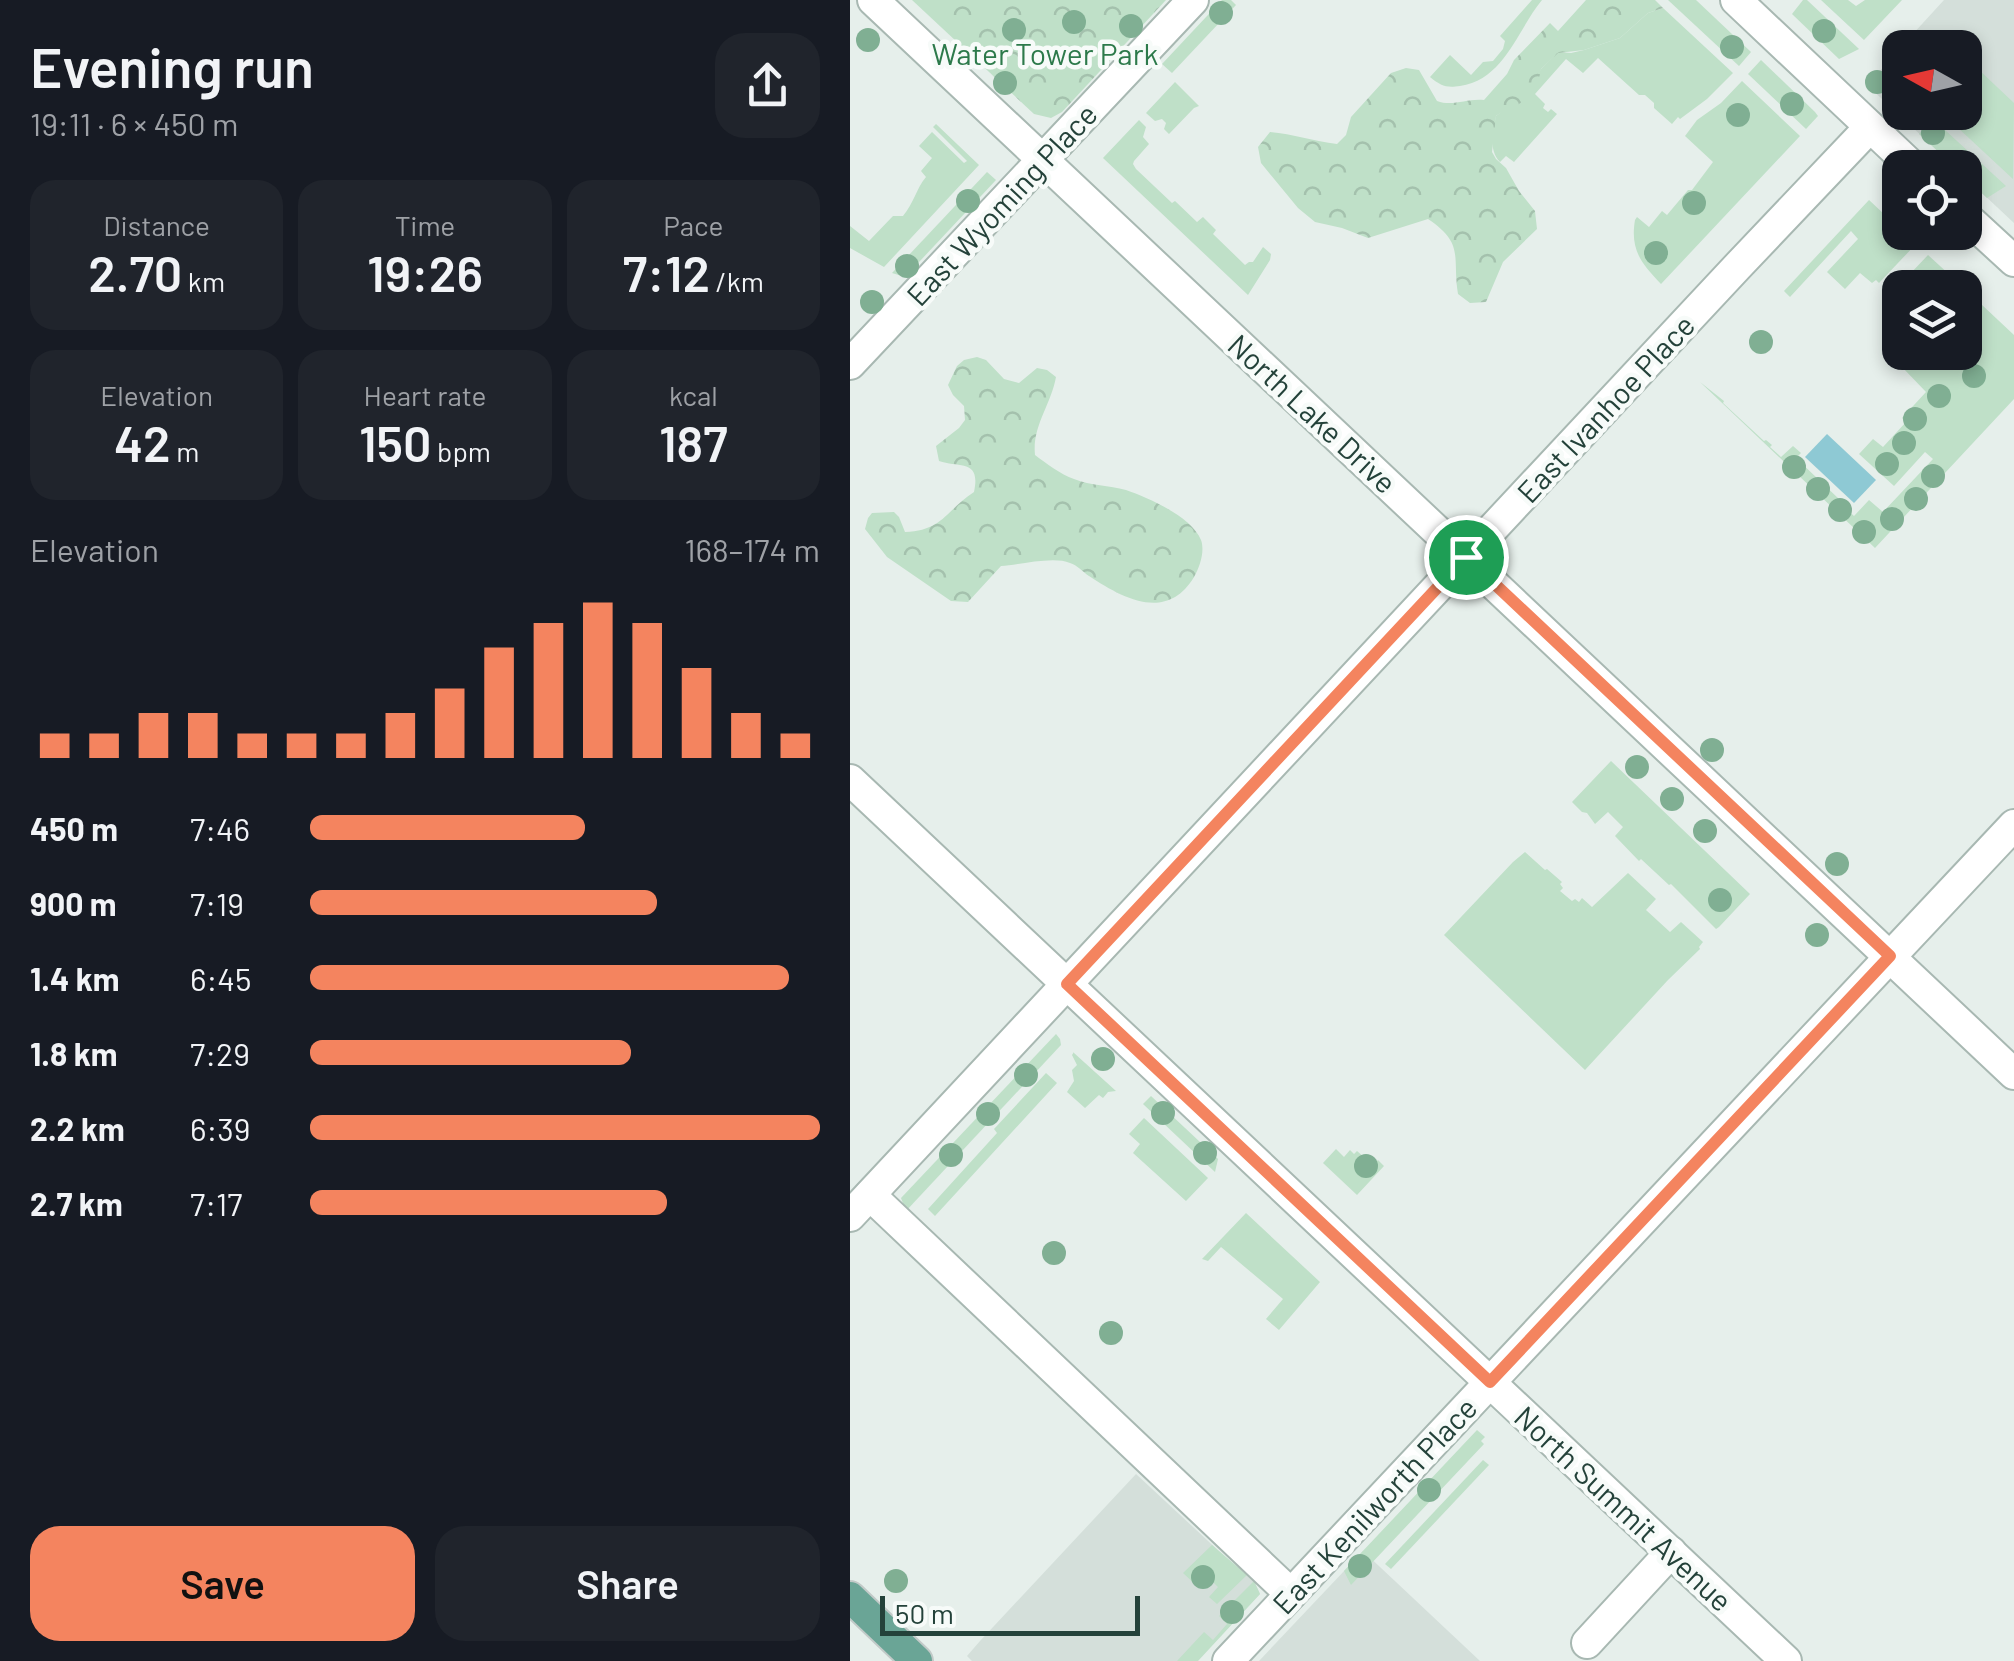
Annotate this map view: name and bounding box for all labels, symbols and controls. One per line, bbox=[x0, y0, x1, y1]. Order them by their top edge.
north arrow bbox=[1882, 30, 1982, 130]
map controls bbox=[1882, 30, 1982, 370]
text: Evening run bbox=[30, 33, 314, 99]
button: share bbox=[715, 33, 820, 138]
park label: Water Tower Park bbox=[931, 35, 1159, 71]
street label: East Wyoming Place bbox=[898, 96, 1104, 312]
text: 19:11 · 6 × 450 m bbox=[30, 104, 239, 142]
button: locate bbox=[1882, 150, 1982, 250]
text: Distance bbox=[103, 208, 210, 242]
text: Time bbox=[395, 208, 455, 242]
text: Pace bbox=[663, 208, 723, 242]
text: 2.70 bbox=[88, 242, 182, 302]
text: 19:26 bbox=[367, 242, 483, 302]
text: 7:12 bbox=[623, 242, 710, 302]
text: km bbox=[182, 264, 225, 298]
text: /km bbox=[710, 264, 764, 298]
button: layers bbox=[1882, 270, 1982, 370]
street label: East Ivanhoe Place bbox=[1509, 307, 1701, 509]
street label: North Lake Drive bbox=[1221, 326, 1405, 500]
text: Elevation bbox=[100, 378, 213, 412]
text: Heart rate bbox=[364, 378, 486, 412]
text: kcal bbox=[669, 378, 718, 412]
text: 42 bbox=[114, 412, 171, 472]
text: 150 bbox=[359, 412, 432, 472]
text: 187 bbox=[659, 412, 728, 472]
text: m bbox=[171, 434, 199, 468]
text: bpm bbox=[432, 434, 491, 468]
pin bbox=[1424, 515, 1509, 600]
text: Elevation bbox=[30, 530, 159, 568]
text: 168–174 m bbox=[684, 530, 820, 568]
icon: arrive bbox=[1439, 530, 1494, 585]
text: 450 m bbox=[30, 809, 118, 847]
text: 7:46 bbox=[190, 809, 250, 847]
text: 900 m bbox=[30, 884, 117, 922]
text: 7:19 bbox=[190, 884, 244, 922]
text: 1.4 km bbox=[30, 959, 120, 997]
text: 6:45 bbox=[190, 959, 251, 997]
text: 1.8 km bbox=[30, 1034, 117, 1072]
text: 7:29 bbox=[190, 1034, 250, 1072]
text: 2.2 km bbox=[30, 1109, 125, 1147]
text: 6:39 bbox=[190, 1109, 250, 1147]
text: 2.7 km bbox=[30, 1184, 123, 1222]
text: 7:17 bbox=[190, 1184, 242, 1222]
street label: East Kenilworth Place bbox=[1264, 1389, 1484, 1621]
street label: North Summit Avenue bbox=[1508, 1398, 1740, 1618]
button: Save bbox=[30, 1526, 415, 1641]
button: Share bbox=[435, 1526, 820, 1641]
scale bar bbox=[880, 1591, 1140, 1636]
text: 50 m bbox=[895, 1596, 954, 1630]

